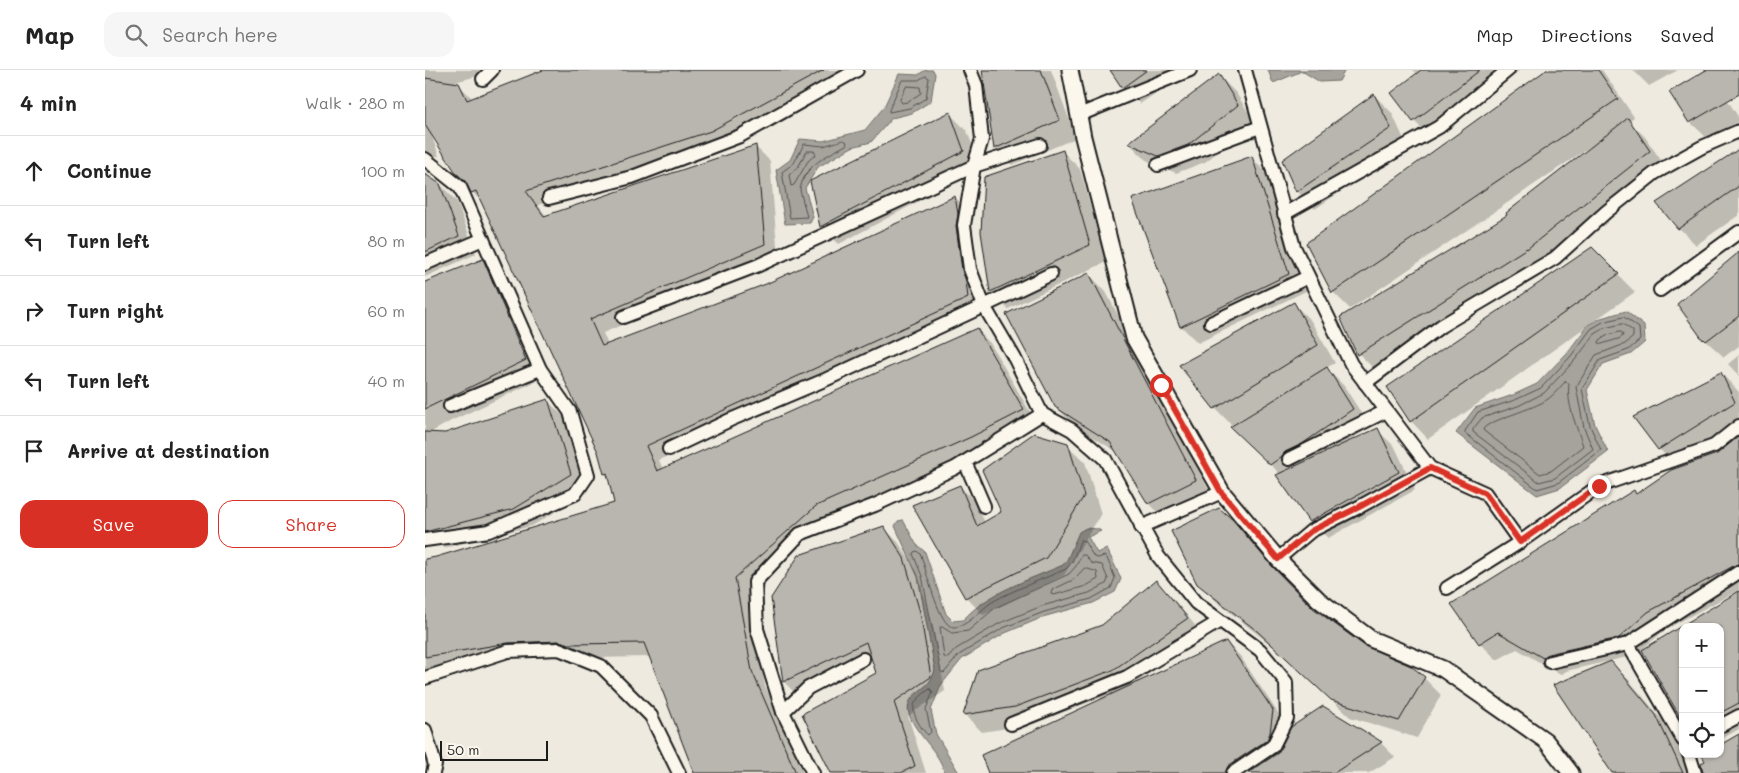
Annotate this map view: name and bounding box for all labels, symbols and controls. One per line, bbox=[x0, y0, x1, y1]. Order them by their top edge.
search box bbox=[104, 12, 454, 57]
text: Map bbox=[25, 19, 74, 50]
icon: search bbox=[122, 21, 150, 49]
text: Search here bbox=[162, 22, 278, 47]
text: Map bbox=[1476, 23, 1513, 47]
text: Directions bbox=[1541, 23, 1633, 47]
text: Saved bbox=[1661, 23, 1714, 47]
text: 4 min bbox=[20, 89, 77, 116]
text: Walk · 280 m bbox=[305, 92, 405, 113]
icon: ahead bbox=[20, 157, 48, 185]
text: Continue bbox=[67, 158, 152, 183]
text: 100 m bbox=[360, 160, 405, 181]
icon: left bbox=[20, 227, 48, 255]
text: Turn left bbox=[67, 228, 150, 253]
text: 80 m bbox=[368, 230, 405, 251]
icon: right bbox=[20, 297, 48, 325]
text: Turn right bbox=[67, 298, 164, 323]
text: 60 m bbox=[368, 300, 405, 321]
icon: left bbox=[20, 367, 48, 395]
text: Turn left bbox=[67, 368, 150, 393]
text: 40 m bbox=[368, 370, 405, 391]
route start bbox=[1150, 374, 1173, 397]
icon: arrive bbox=[20, 437, 48, 465]
text: Arrive at destination bbox=[67, 438, 270, 463]
route end bbox=[1588, 475, 1611, 498]
button: Save bbox=[20, 500, 208, 548]
button: Share bbox=[218, 500, 405, 548]
map controls bbox=[1679, 623, 1724, 758]
button: + bbox=[1679, 623, 1724, 668]
button: − bbox=[1679, 668, 1724, 713]
button: locate bbox=[1679, 713, 1724, 758]
scale bar bbox=[440, 738, 547, 761]
text: 50 m bbox=[447, 740, 479, 759]

